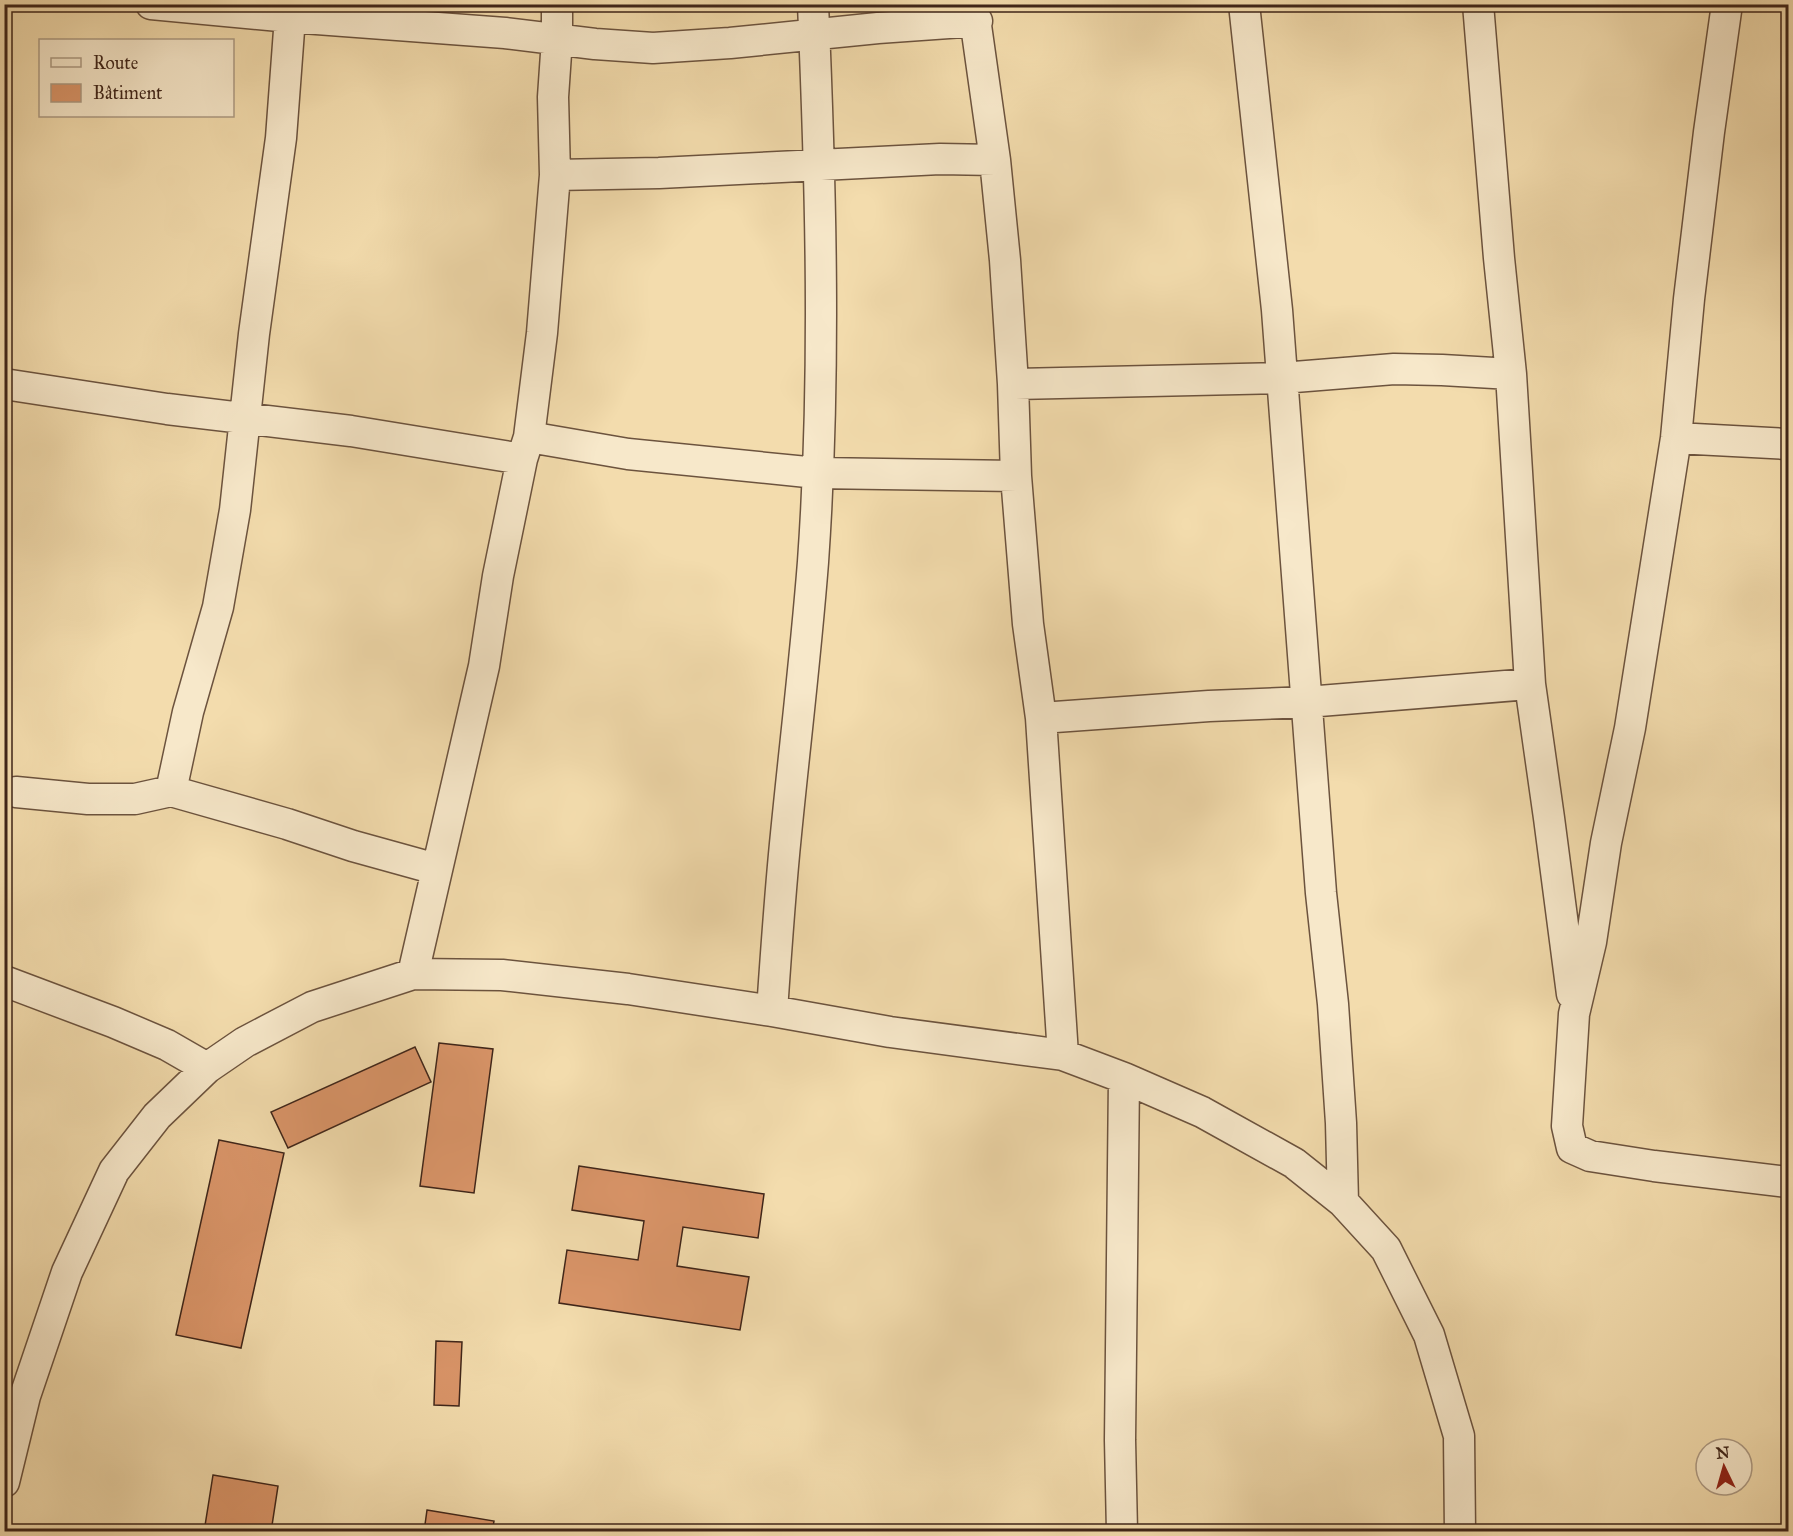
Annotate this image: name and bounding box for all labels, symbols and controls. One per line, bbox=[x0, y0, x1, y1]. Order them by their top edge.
legend bbox=[39, 39, 234, 117]
text: Route bbox=[93, 52, 138, 74]
text: Bâtiment bbox=[93, 82, 163, 104]
north arrow bbox=[1694, 1437, 1754, 1497]
text: N bbox=[1715, 1442, 1731, 1463]

